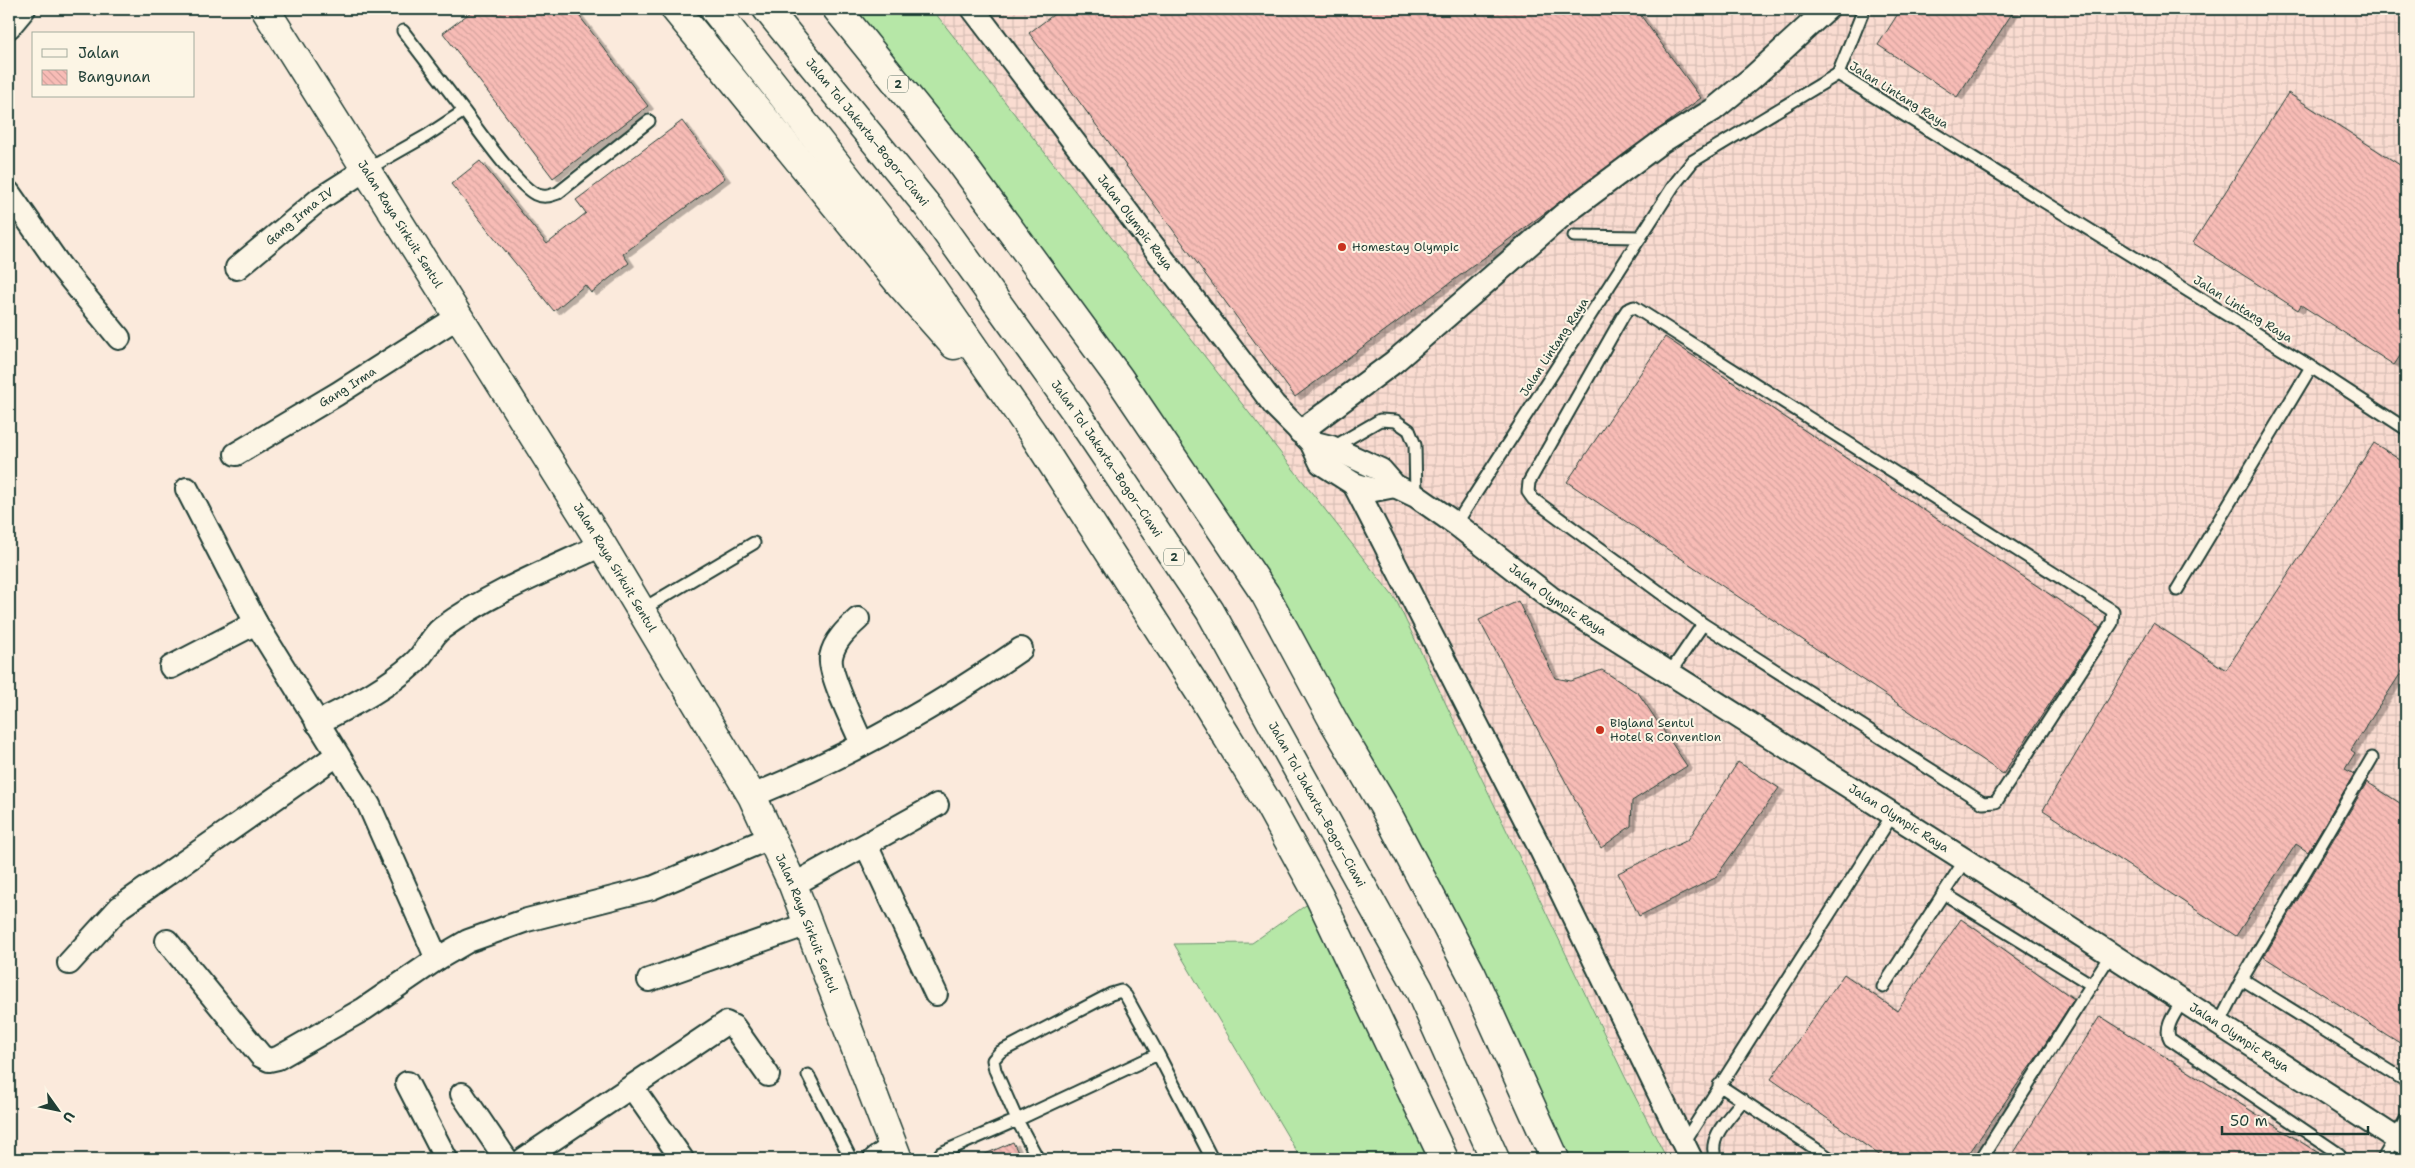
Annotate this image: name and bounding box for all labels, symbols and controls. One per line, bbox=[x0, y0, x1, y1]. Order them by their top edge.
legend bbox=[32, 32, 195, 98]
text: Jalan bbox=[78, 43, 119, 63]
street label: Jalan Tol Jakarta–Bogor–Ciawi bbox=[802, 55, 933, 210]
street label: Jalan Lintang Raya bbox=[1846, 58, 1952, 132]
text: Bangunan bbox=[78, 67, 150, 87]
road number: 2 bbox=[888, 76, 908, 92]
street label: Jalan Raya Sirkuit Sentul bbox=[354, 157, 447, 291]
street label: Jalan Olympic Raya bbox=[1094, 171, 1177, 274]
street label: Gang Irma IV bbox=[262, 184, 336, 249]
place label: Homestay Olympic bbox=[1352, 239, 1459, 255]
marker: Homestay Olympic bbox=[1336, 241, 1348, 253]
street label: Jalan Lintang Raya bbox=[2190, 272, 2296, 346]
street label: Jalan Lintang Raya bbox=[1516, 294, 1592, 399]
street label: Gang Irma bbox=[316, 363, 380, 411]
street label: Jalan Tol Jakarta–Bogor–Ciawi bbox=[1047, 377, 1166, 540]
street label: Jalan Raya Sirkuit Sentul bbox=[570, 500, 660, 635]
road number: 2 bbox=[1164, 548, 1184, 566]
street label: Jalan Olympic Raya bbox=[1506, 560, 1610, 640]
place label: Bigland Sentul Hotel & Convention bbox=[1610, 715, 1721, 745]
street label: Jalan Tol Jakarta–Bogor–Ciawi bbox=[1265, 719, 1369, 890]
marker: Bigland Sentul Hotel & Convention bbox=[1594, 724, 1606, 736]
street label: Jalan Olympic Raya bbox=[1846, 780, 1953, 856]
street label: Jalan Raya Sirkuit Sentul bbox=[772, 851, 842, 995]
street label: Jalan Olympic Raya bbox=[2186, 999, 2293, 1076]
north arrow bbox=[32, 1086, 82, 1136]
scale bar bbox=[2222, 1103, 2369, 1135]
text: U bbox=[59, 1108, 79, 1126]
text: 50 m bbox=[2230, 1111, 2268, 1131]

